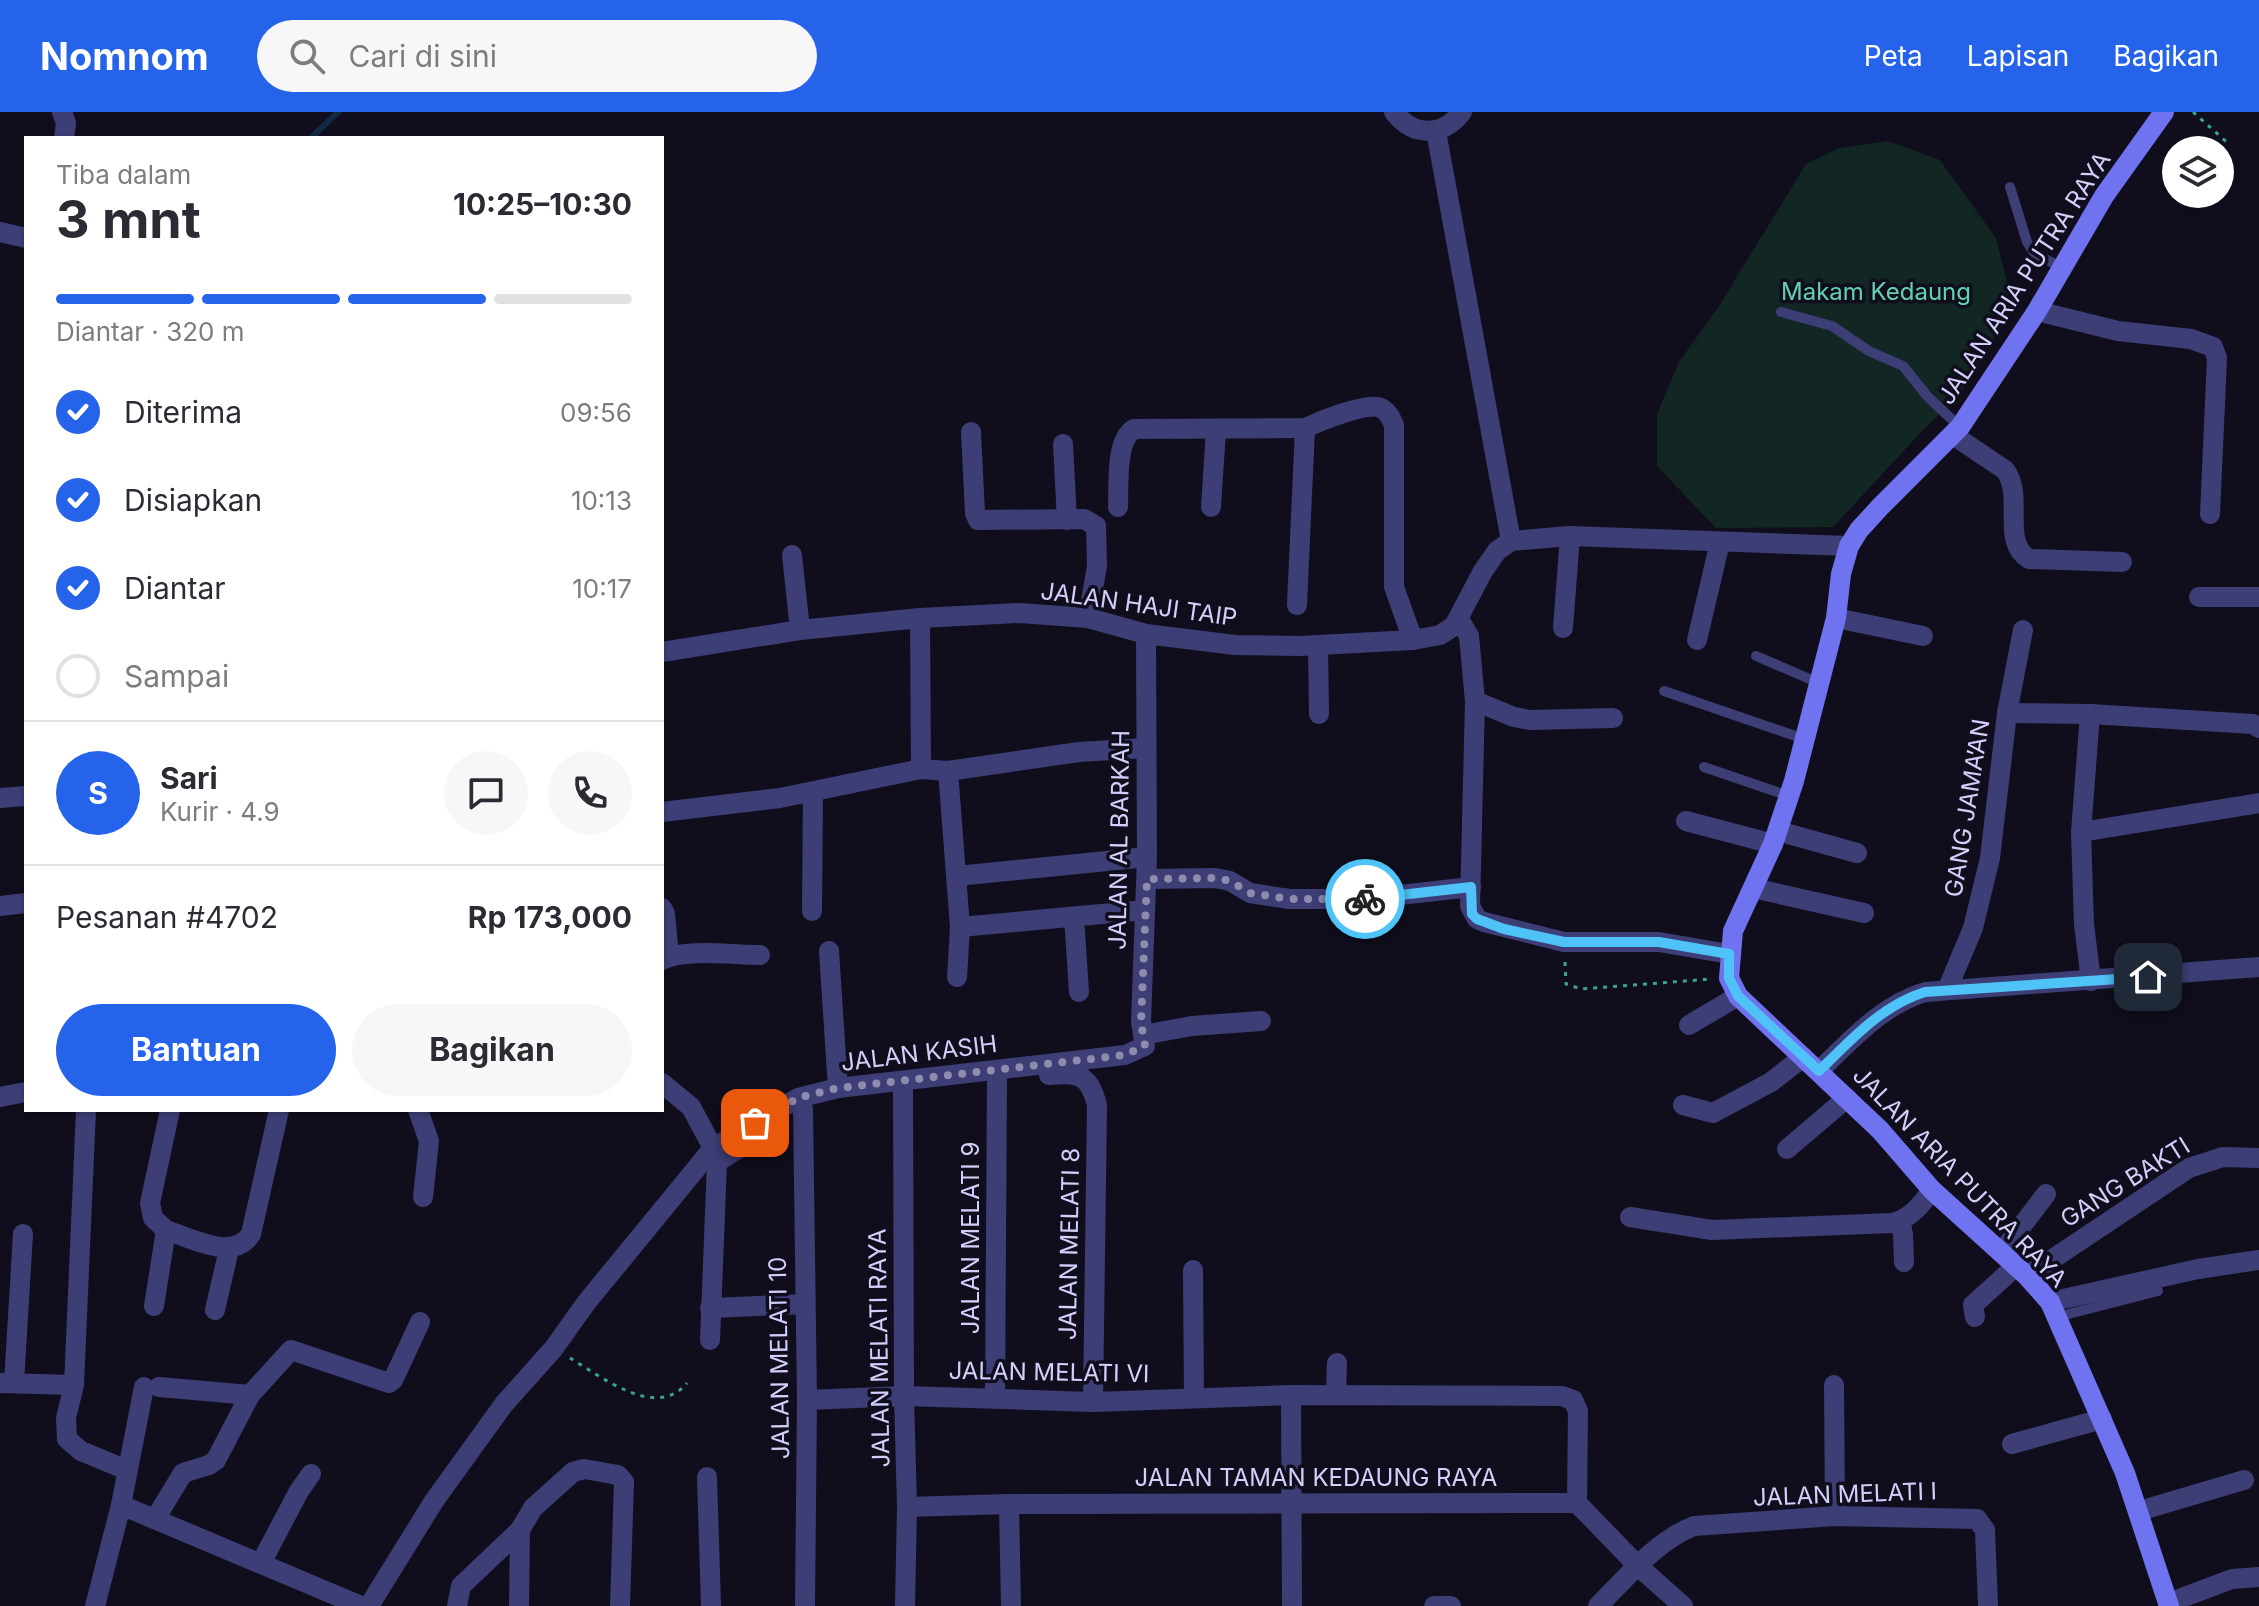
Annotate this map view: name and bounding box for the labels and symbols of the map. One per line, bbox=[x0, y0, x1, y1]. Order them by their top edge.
street label: JALAN ARIA PUTRA RAYA bbox=[1931, 146, 2117, 410]
park label: Makam Kedaung bbox=[1781, 277, 1971, 306]
street label: JALAN HAJI TAIP bbox=[1039, 576, 1239, 632]
street label: GANG JAMA’AN bbox=[1939, 717, 1995, 899]
street label: JALAN AL BARKAH bbox=[1103, 730, 1135, 950]
courier bbox=[1325, 859, 1405, 939]
pin bbox=[2114, 943, 2182, 1011]
street label: JALAN KASIH bbox=[839, 1029, 999, 1077]
street label: JALAN ARIA PUTRA RAYA bbox=[1847, 1061, 2073, 1293]
pin bbox=[721, 1089, 789, 1157]
street label: GANG BAKTI bbox=[2055, 1131, 2195, 1233]
street label: JALAN MELATI 9 bbox=[956, 1142, 985, 1334]
street label: JALAN MELATI 8 bbox=[1053, 1148, 1085, 1340]
street label: JALAN MELATI RAYA bbox=[862, 1228, 896, 1468]
street label: JALAN MELATI 10 bbox=[763, 1256, 795, 1460]
street label: JALAN MELATI VI bbox=[948, 1356, 1150, 1388]
street label: JALAN TAMAN KEDAUNG RAYA bbox=[1135, 1463, 1497, 1492]
street label: JALAN MELATI I bbox=[1753, 1476, 1937, 1512]

